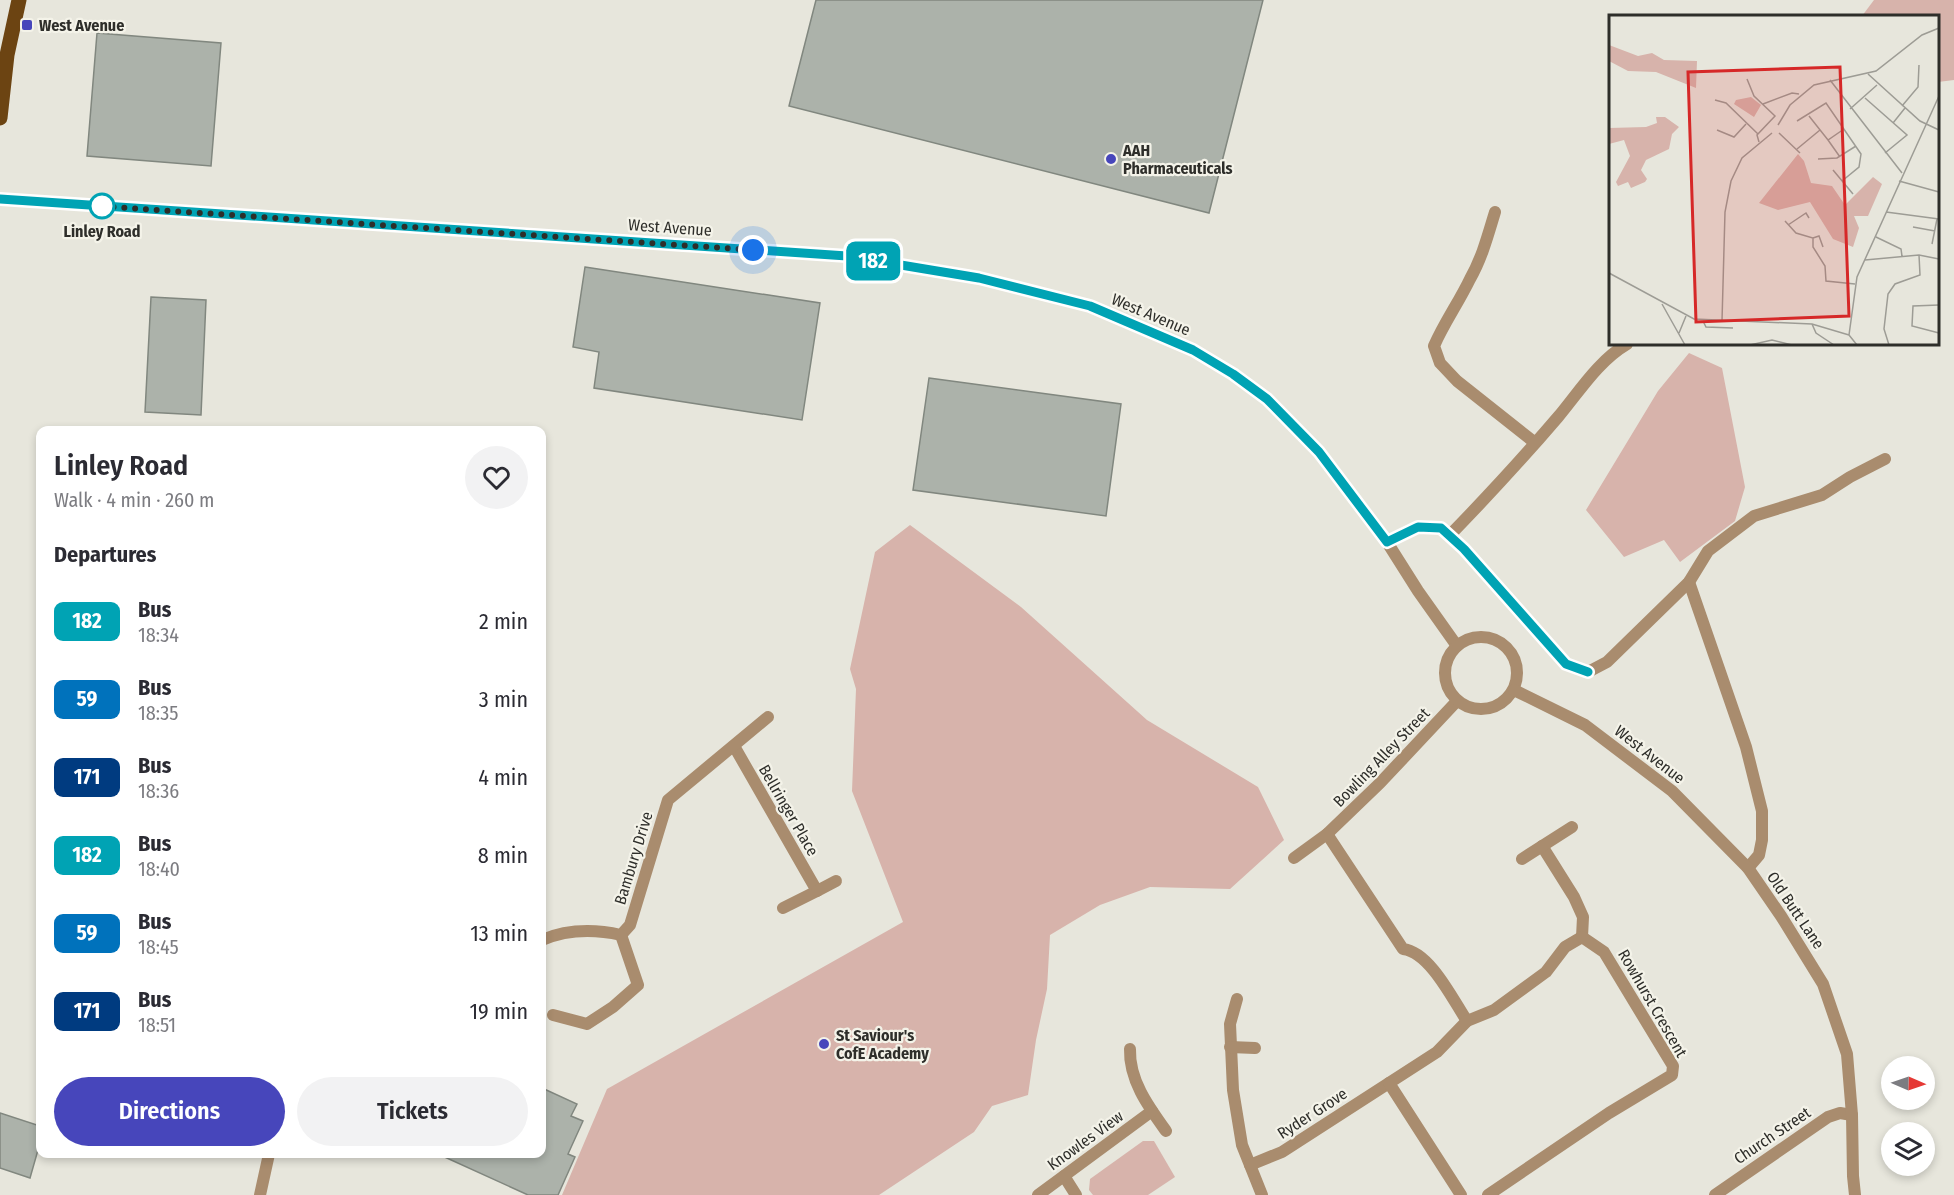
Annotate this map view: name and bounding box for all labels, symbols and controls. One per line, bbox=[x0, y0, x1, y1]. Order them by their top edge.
inset map bbox=[1609, 15, 1939, 345]
place label: West Avenue bbox=[39, 16, 124, 35]
marker: West Avenue bbox=[20, 18, 34, 32]
place label: AAH Pharmaceuticals bbox=[1122, 141, 1233, 178]
marker: AAH Pharmaceuticals bbox=[1104, 152, 1118, 166]
marker: Linley Road bbox=[89, 193, 115, 219]
street label: West Avenue bbox=[628, 215, 712, 240]
place label: Linley Road bbox=[63, 222, 141, 241]
your location bbox=[738, 235, 768, 265]
line badge: 182 bbox=[838, 242, 908, 280]
text: 182 bbox=[858, 248, 888, 274]
street label: West Avenue bbox=[1109, 289, 1193, 340]
button: heart bbox=[465, 446, 528, 509]
text: Linley Road bbox=[54, 449, 188, 482]
text: Walk · 4 min · 260 m bbox=[54, 488, 214, 512]
text: Departures bbox=[54, 541, 156, 568]
text: Bus bbox=[138, 596, 171, 623]
text: 182 bbox=[72, 608, 102, 634]
text: 2 min bbox=[479, 608, 528, 635]
text: 18:34 bbox=[138, 623, 179, 647]
text: Bus bbox=[138, 674, 171, 701]
text: 59 bbox=[77, 686, 97, 712]
text: 3 min bbox=[479, 686, 528, 713]
text: 18:35 bbox=[138, 701, 178, 725]
street label: Bowling Alley Street bbox=[1329, 703, 1434, 811]
street label: West Avenue bbox=[1611, 721, 1689, 788]
text: Bus bbox=[138, 752, 171, 779]
street label: Bellringer Place bbox=[755, 761, 822, 859]
text: 171 bbox=[74, 764, 100, 790]
text: 4 min bbox=[478, 764, 528, 791]
text: 18:36 bbox=[138, 779, 179, 803]
street label: Bambury Drive bbox=[610, 809, 657, 907]
text: Bus bbox=[138, 830, 171, 857]
text: 182 bbox=[72, 842, 102, 868]
text: 8 min bbox=[478, 842, 528, 869]
text: 18:40 bbox=[138, 857, 180, 881]
street label: Old Butt Lane bbox=[1763, 868, 1828, 953]
text: Bus bbox=[138, 908, 171, 935]
text: 59 bbox=[77, 920, 97, 946]
text: 13 min bbox=[470, 920, 528, 947]
text: 18:45 bbox=[138, 935, 179, 959]
street label: Rowhurst Crescent bbox=[1614, 946, 1691, 1061]
text: Bus bbox=[138, 986, 171, 1013]
text: 171 bbox=[74, 998, 100, 1024]
text: 19 min bbox=[470, 998, 528, 1025]
text: 18:51 bbox=[138, 1013, 176, 1037]
place label: St Saviour's CofE Academy bbox=[836, 1026, 929, 1063]
marker: St Saviour's CofE Academy bbox=[817, 1037, 831, 1051]
north arrow bbox=[1881, 1056, 1935, 1110]
map controls bbox=[1881, 1056, 1935, 1176]
button: Directions bbox=[54, 1077, 285, 1146]
button: Tickets bbox=[297, 1077, 528, 1146]
street label: Ryder Grove bbox=[1274, 1084, 1351, 1143]
street label: Church Street bbox=[1730, 1102, 1815, 1168]
street label: Knowles View bbox=[1044, 1106, 1127, 1174]
button: layers bbox=[1881, 1122, 1935, 1176]

